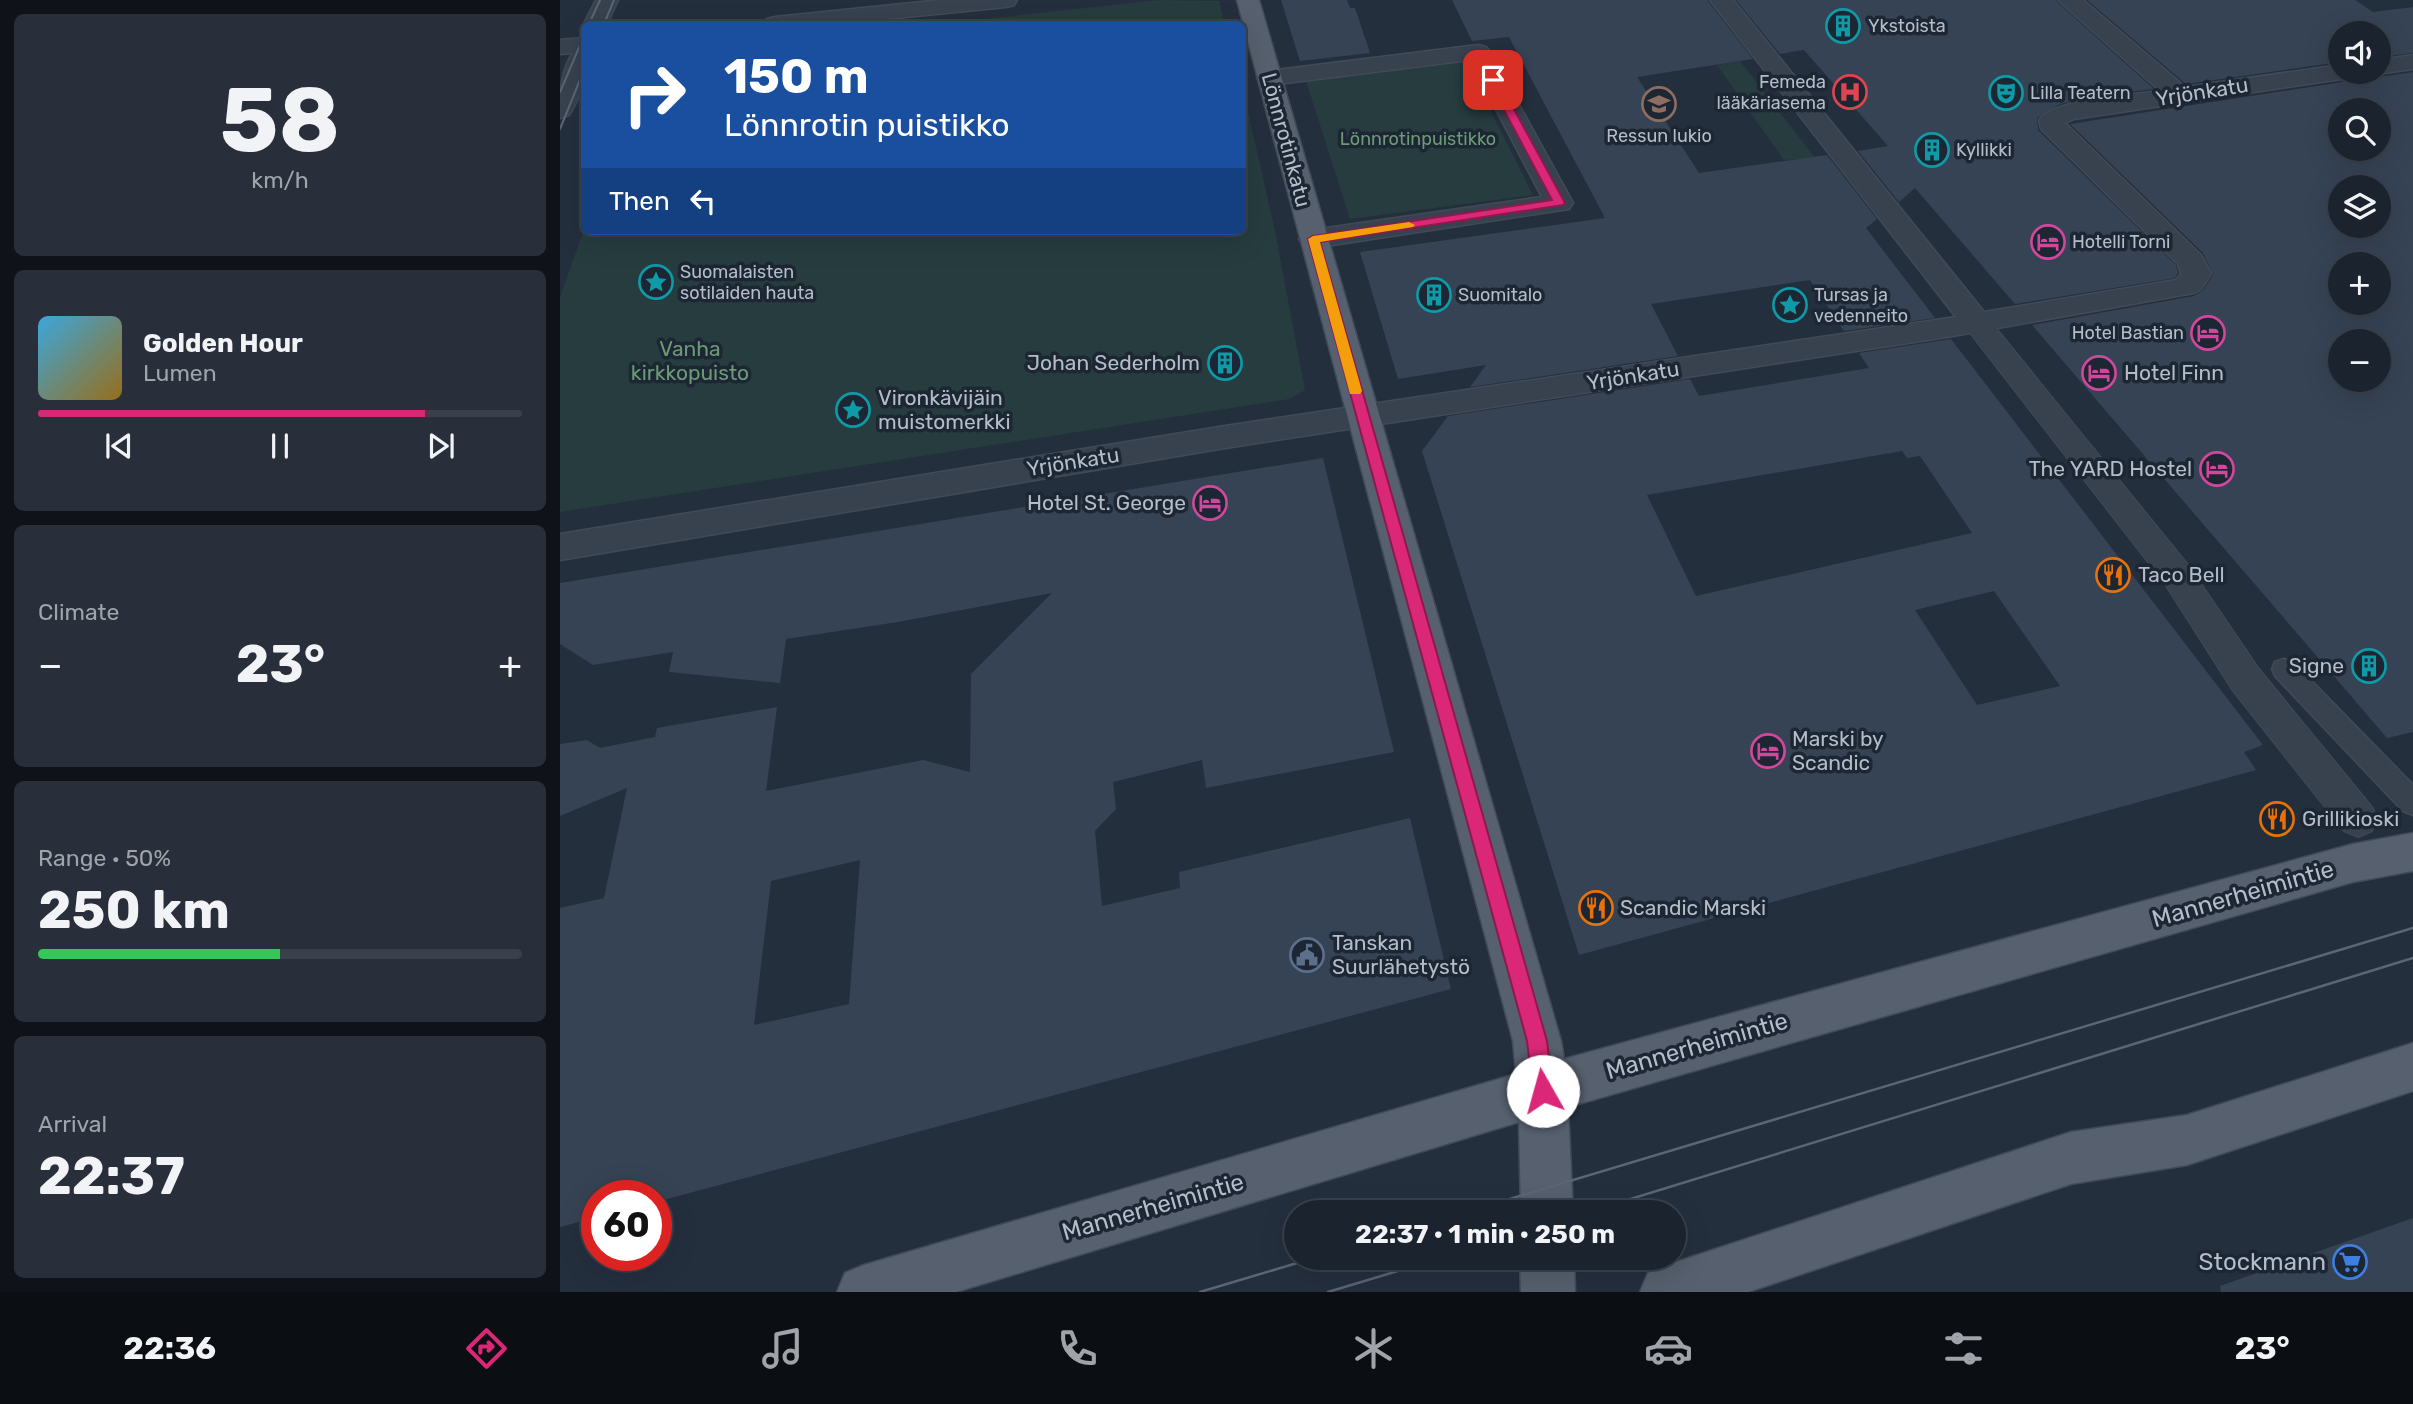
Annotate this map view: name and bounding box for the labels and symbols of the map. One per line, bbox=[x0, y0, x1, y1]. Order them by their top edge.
building icon: Ykstoista bbox=[1824, 7, 1862, 45]
place label: Ykstoista bbox=[1868, 15, 1946, 37]
pin bbox=[1463, 50, 1523, 110]
street label: Lönnrotinkatu bbox=[1257, 70, 1316, 210]
place label: Femeda lääkäriasema bbox=[1716, 71, 1826, 114]
street label: Yrjönkatu bbox=[2154, 72, 2250, 111]
hospital icon: Femeda lääkäriasema bbox=[1831, 73, 1869, 111]
theatre icon: Lilla Teatern bbox=[1987, 74, 2025, 112]
place label: Lilla Teatern bbox=[2030, 82, 2131, 104]
school or university icon: Ressun lukio bbox=[1640, 85, 1678, 123]
place label: Ressun lukio bbox=[1606, 125, 1712, 147]
park label: Lönnrotinpuistikko bbox=[1340, 128, 1496, 150]
building icon: Kyllikki bbox=[1913, 131, 1951, 169]
place label: Kyllikki bbox=[1956, 139, 2012, 161]
hotel icon: Hotelli Torni bbox=[2029, 223, 2067, 261]
place label: Hotelli Torni bbox=[2072, 231, 2170, 253]
place label: Suomalaisten sotilaiden hauta bbox=[680, 261, 814, 304]
place icon: Suomalaisten sotilaiden hauta bbox=[637, 263, 675, 301]
building icon: Suomitalo bbox=[1415, 276, 1453, 314]
place label: Suomitalo bbox=[1458, 284, 1542, 306]
place label: Tursas ja vedenneito bbox=[1814, 284, 1908, 327]
place icon: Tursas ja vedenneito bbox=[1771, 286, 1809, 324]
hotel icon: Hotel Bastian bbox=[2189, 314, 2227, 352]
place label: Hotel Bastian bbox=[2072, 322, 2184, 344]
park label: Vanha kirkkopuisto bbox=[631, 336, 749, 385]
building icon: Johan Sederholm bbox=[1206, 344, 1244, 382]
place label: Johan Sederholm bbox=[1027, 350, 1200, 375]
hotel icon: Hotel Finn bbox=[2080, 354, 2118, 392]
street label: Yrjönkatu bbox=[1585, 356, 1681, 395]
place label: Hotel Finn bbox=[2124, 360, 2224, 385]
place label: Vironkävijäin muistomerkki bbox=[878, 385, 1011, 434]
place icon: Vironkävijäin muistomerkki bbox=[834, 391, 872, 429]
street label: Yrjönkatu bbox=[1025, 442, 1121, 481]
hotel icon: The YARD Hostel bbox=[2198, 450, 2236, 488]
place label: The YARD Hostel bbox=[2029, 456, 2192, 481]
hotel icon: Hotel St. George bbox=[1191, 484, 1229, 522]
place label: Hotel St. George bbox=[1027, 490, 1186, 515]
restaurant icon: Taco Bell bbox=[2094, 556, 2132, 594]
place label: Taco Bell bbox=[2138, 562, 2225, 587]
building icon: Signe bbox=[2350, 647, 2388, 685]
place label: Signe bbox=[2289, 653, 2344, 678]
place label: Marski by Scandic bbox=[1792, 726, 1884, 775]
hotel icon: Marski by Scandic bbox=[1749, 732, 1787, 770]
restaurant icon: Grillikioski bbox=[2258, 800, 2296, 838]
place label: Grillikioski bbox=[2302, 806, 2399, 831]
street label: Mannerheimintie bbox=[2149, 855, 2337, 933]
restaurant icon: Scandic Marski bbox=[1577, 889, 1615, 927]
place label: Scandic Marski bbox=[1620, 895, 1766, 920]
place label: Tanskan Suurlähetystö bbox=[1332, 930, 1470, 979]
public building icon: Tanskan Suurlähetystö bbox=[1288, 936, 1326, 974]
street label: Mannerheimintie bbox=[1603, 1007, 1791, 1085]
position arrow bbox=[1506, 1054, 1580, 1128]
street label: Mannerheimintie bbox=[1059, 1168, 1247, 1246]
speed limit sign: 60 bbox=[581, 1180, 672, 1271]
supermarket icon: Stockmann bbox=[2331, 1243, 2369, 1281]
place label: Stockmann bbox=[2199, 1248, 2326, 1276]

